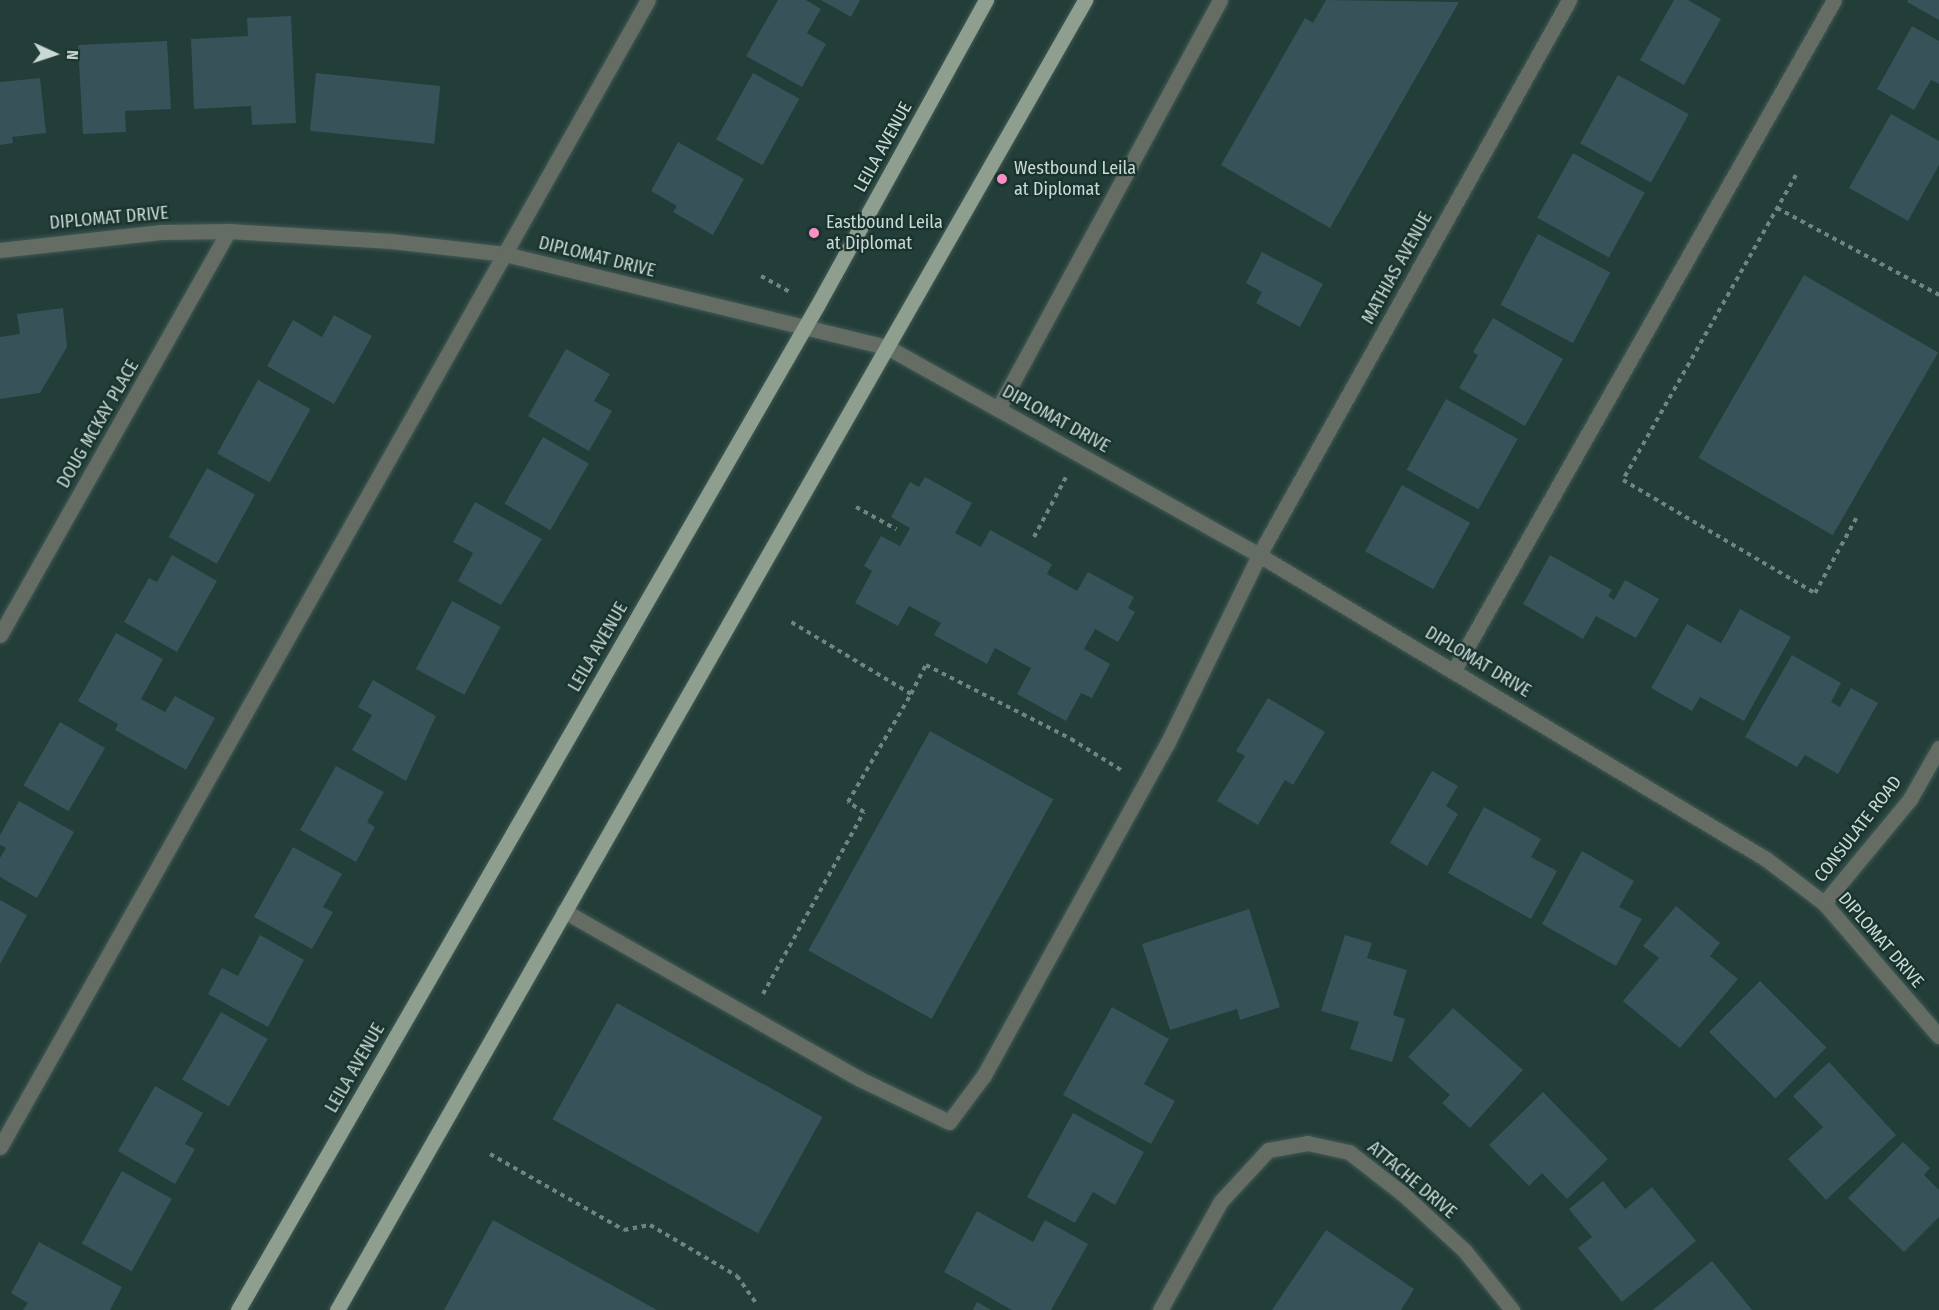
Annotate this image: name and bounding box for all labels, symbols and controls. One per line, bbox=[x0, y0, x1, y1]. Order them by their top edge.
north arrow bbox=[24, 24, 84, 84]
text: N bbox=[63, 50, 82, 60]
street label: LEILA AVENUE bbox=[849, 98, 917, 196]
place label: Westbound Leila at Diplomat bbox=[1014, 158, 1136, 201]
marker: Westbound Leila at Diplomat bbox=[995, 172, 1009, 186]
street label: DIPLOMAT DRIVE bbox=[49, 202, 169, 234]
street label: MATHIAS AVENUE bbox=[1357, 208, 1437, 328]
place label: Eastbound Leila at Diplomat bbox=[826, 212, 943, 254]
marker: Eastbound Leila at Diplomat bbox=[807, 226, 821, 240]
street label: DIPLOMAT DRIVE bbox=[536, 232, 658, 282]
street label: DOUG MCKAY PLACE bbox=[53, 356, 143, 492]
street label: DIPLOMAT DRIVE bbox=[999, 381, 1113, 457]
street label: LEILA AVENUE bbox=[564, 598, 632, 696]
street label: DIPLOMAT DRIVE bbox=[1421, 622, 1535, 702]
street label: CONSULATE ROAD bbox=[1810, 772, 1906, 886]
street label: DIPLOMAT DRIVE bbox=[1834, 888, 1928, 992]
street label: LEILA AVENUE bbox=[321, 1019, 389, 1117]
street label: ATTACHE DRIVE bbox=[1363, 1137, 1461, 1223]

